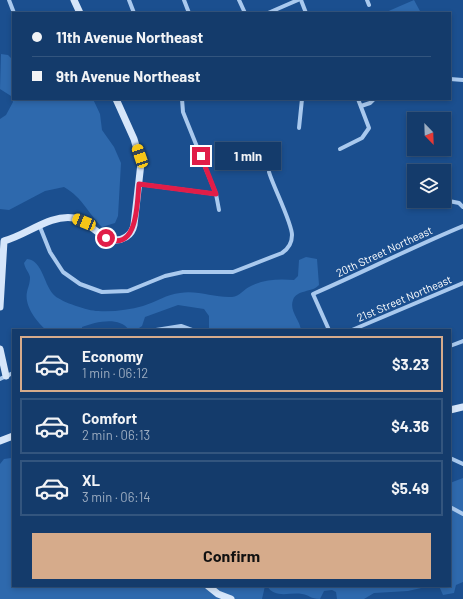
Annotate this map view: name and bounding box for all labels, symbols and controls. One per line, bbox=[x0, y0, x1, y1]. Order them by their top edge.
text: 11th Avenue Northeast bbox=[56, 28, 203, 46]
text: 9th Avenue Northeast bbox=[56, 67, 200, 85]
north arrow bbox=[407, 112, 451, 156]
map controls bbox=[407, 112, 451, 208]
callout: 1 min bbox=[215, 142, 281, 170]
car bbox=[130, 143, 150, 169]
route end bbox=[192, 147, 210, 165]
text: 1 min bbox=[234, 148, 262, 164]
button: layers bbox=[407, 164, 451, 208]
car bbox=[71, 212, 97, 232]
street label: 20th Street Northeast bbox=[334, 223, 434, 279]
route start bbox=[97, 229, 115, 247]
street label: 21st Street Northeast bbox=[355, 272, 453, 324]
icon: car bbox=[34, 346, 70, 382]
text: Economy bbox=[82, 347, 143, 365]
text: $3.23 bbox=[392, 355, 429, 373]
text: 1 min · 06:12 bbox=[82, 365, 148, 381]
icon: car bbox=[34, 408, 70, 444]
text: Comfort bbox=[82, 409, 137, 427]
text: $4.36 bbox=[391, 417, 429, 435]
text: 2 min · 06:13 bbox=[82, 427, 150, 443]
icon: car bbox=[34, 470, 70, 506]
text: XL bbox=[82, 471, 100, 489]
text: $5.49 bbox=[391, 479, 429, 497]
text: 3 min · 06:14 bbox=[82, 489, 150, 505]
button: Confirm bbox=[32, 533, 431, 579]

